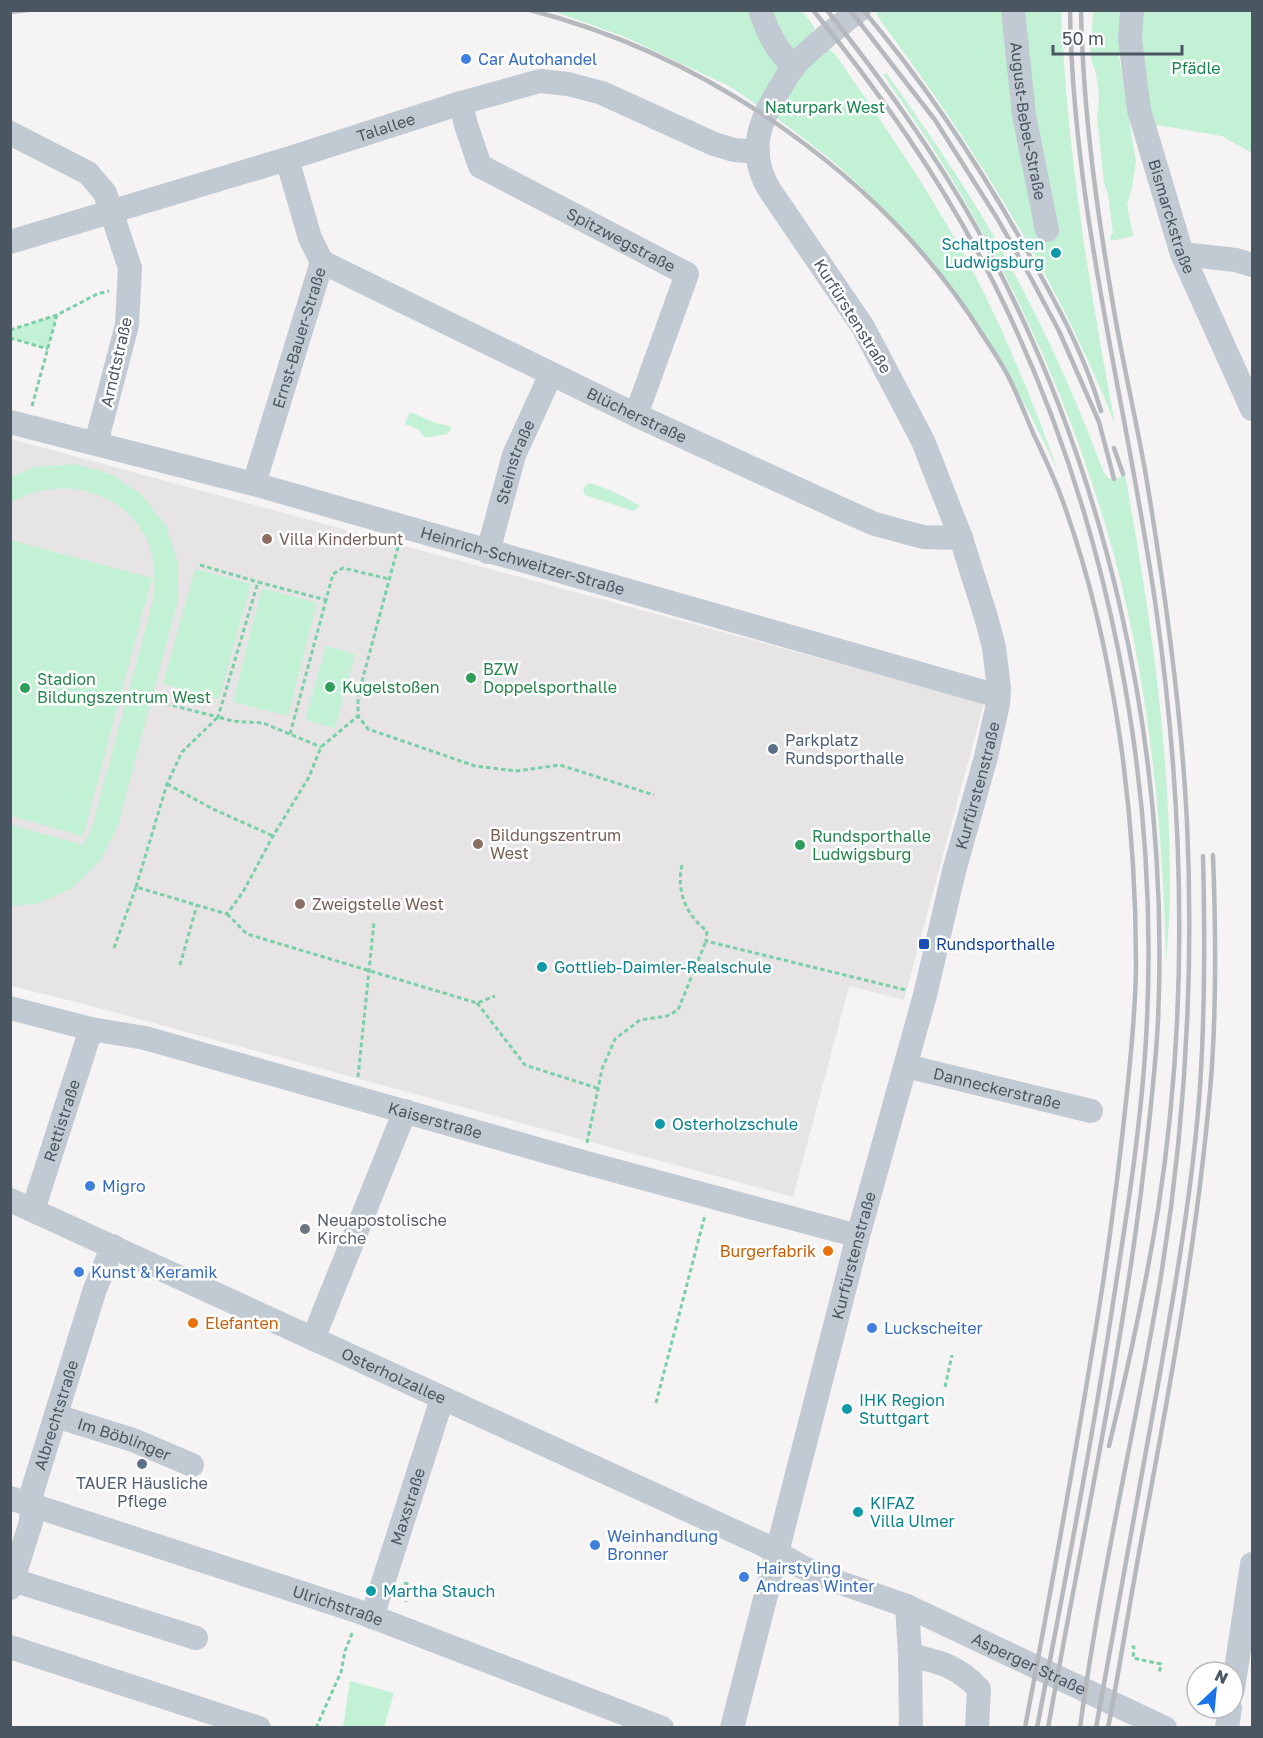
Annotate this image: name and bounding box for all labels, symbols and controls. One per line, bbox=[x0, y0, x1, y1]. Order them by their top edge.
scale bar bbox=[1053, 18, 1182, 56]
text: 50 m bbox=[1062, 27, 1104, 49]
street label: August-Bebel-Straße bbox=[1006, 41, 1051, 202]
place label: Car Autohandel bbox=[478, 49, 597, 69]
marker: Car Autohandel bbox=[459, 52, 473, 66]
park label: Pfädle bbox=[1171, 58, 1221, 78]
park label: Naturpark West bbox=[765, 97, 885, 117]
street label: Talallee bbox=[354, 108, 418, 146]
street label: Bismarckstraße bbox=[1144, 157, 1200, 277]
street label: Spitzwegstraße bbox=[563, 203, 679, 276]
place label: Schaltposten Ludwigsburg bbox=[942, 234, 1044, 272]
marker: Schaltposten Ludwigsburg bbox=[1049, 246, 1063, 260]
street label: Kurfürstenstraße bbox=[810, 255, 896, 377]
street label: Ernst-Bauer-Straße bbox=[268, 265, 330, 411]
street label: Arndtstraße bbox=[96, 315, 136, 409]
street label: Blücherstraße bbox=[584, 383, 690, 447]
street label: Steinstraße bbox=[491, 417, 539, 506]
street label: Heinrich-Schweitzer-Straße bbox=[418, 522, 627, 599]
place label: Villa Kinderbunt bbox=[279, 529, 403, 549]
marker: Villa Kinderbunt bbox=[260, 532, 274, 546]
place label: BZW Doppelsporthalle bbox=[483, 659, 617, 697]
place label: Stadion Bildungszentrum West bbox=[37, 669, 211, 707]
marker: BZW Doppelsporthalle bbox=[464, 671, 478, 685]
place label: Kugelstoßen bbox=[342, 677, 440, 697]
marker: Kugelstoßen bbox=[323, 680, 337, 694]
marker: Stadion Bildungszentrum West bbox=[18, 681, 32, 695]
street label: Kurfürstenstraße bbox=[951, 720, 1004, 852]
place label: Parkplatz Rundsporthalle bbox=[785, 730, 904, 768]
marker: Parkplatz Rundsporthalle bbox=[766, 742, 780, 756]
place label: Bildungszentrum West bbox=[490, 825, 621, 863]
place label: Rundsporthalle Ludwigsburg bbox=[812, 826, 931, 864]
marker: Bildungszentrum West bbox=[471, 837, 485, 851]
marker: Rundsporthalle Ludwigsburg bbox=[793, 838, 807, 852]
place label: Zweigstelle West bbox=[312, 894, 444, 914]
marker: Zweigstelle West bbox=[293, 897, 307, 911]
place label: Rundsporthalle bbox=[936, 934, 1055, 954]
marker: Rundsporthalle bbox=[917, 937, 931, 951]
place label: Gottlieb-Daimler-Realschule bbox=[554, 957, 772, 977]
marker: Gottlieb-Daimler-Realschule bbox=[535, 960, 549, 974]
street label: Danneckerstraße bbox=[931, 1063, 1063, 1113]
street label: Rettistraße bbox=[39, 1077, 84, 1164]
street label: Kaiserstraße bbox=[386, 1097, 484, 1143]
place label: Osterholzschule bbox=[672, 1114, 798, 1134]
marker: Osterholzschule bbox=[653, 1117, 667, 1131]
place label: Migro bbox=[102, 1176, 146, 1196]
marker: Migro bbox=[83, 1179, 97, 1193]
street label: Kurfürstenstraße bbox=[827, 1189, 880, 1321]
place label: Neuapostolische Kirche bbox=[317, 1210, 447, 1248]
marker: Neuapostolische Kirche bbox=[298, 1222, 312, 1236]
place label: Burgerfabrik bbox=[720, 1241, 816, 1261]
marker: Burgerfabrik bbox=[821, 1244, 835, 1258]
place label: Kunst & Keramik bbox=[91, 1262, 217, 1282]
marker: Kunst & Keramik bbox=[72, 1265, 86, 1279]
place label: Elefanten bbox=[205, 1313, 279, 1333]
marker: Elefanten bbox=[186, 1316, 200, 1330]
place label: Luckscheiter bbox=[884, 1318, 983, 1338]
marker: Luckscheiter bbox=[865, 1321, 879, 1335]
street label: Osterholzallee bbox=[338, 1343, 449, 1408]
street label: Albrechtstraße bbox=[29, 1357, 82, 1472]
place label: IHK Region Stuttgart bbox=[859, 1390, 945, 1428]
marker: IHK Region Stuttgart bbox=[840, 1402, 854, 1416]
street label: Im Böblinger bbox=[75, 1413, 174, 1465]
marker: TAUER Häusliche Pflege bbox=[135, 1457, 149, 1471]
street label: Maxstraße bbox=[386, 1465, 429, 1548]
place label: TAUER Häusliche Pflege bbox=[76, 1473, 208, 1511]
place label: KIFAZ Villa Ulmer bbox=[870, 1493, 955, 1531]
marker: KIFAZ Villa Ulmer bbox=[851, 1505, 865, 1519]
place label: Weinhandlung Bronner bbox=[607, 1526, 718, 1564]
marker: Weinhandlung Bronner bbox=[588, 1538, 602, 1552]
place label: Hairstyling Andreas Winter bbox=[756, 1558, 875, 1596]
marker: Hairstyling Andreas Winter bbox=[737, 1570, 751, 1584]
street label: Ulrichstraße bbox=[290, 1581, 386, 1630]
place label: Martha Stauch bbox=[383, 1581, 495, 1601]
marker: Martha Stauch bbox=[364, 1584, 378, 1598]
street label: Asperger Straße bbox=[969, 1628, 1089, 1699]
north arrow bbox=[1185, 1660, 1245, 1720]
text: N bbox=[1212, 1665, 1231, 1688]

